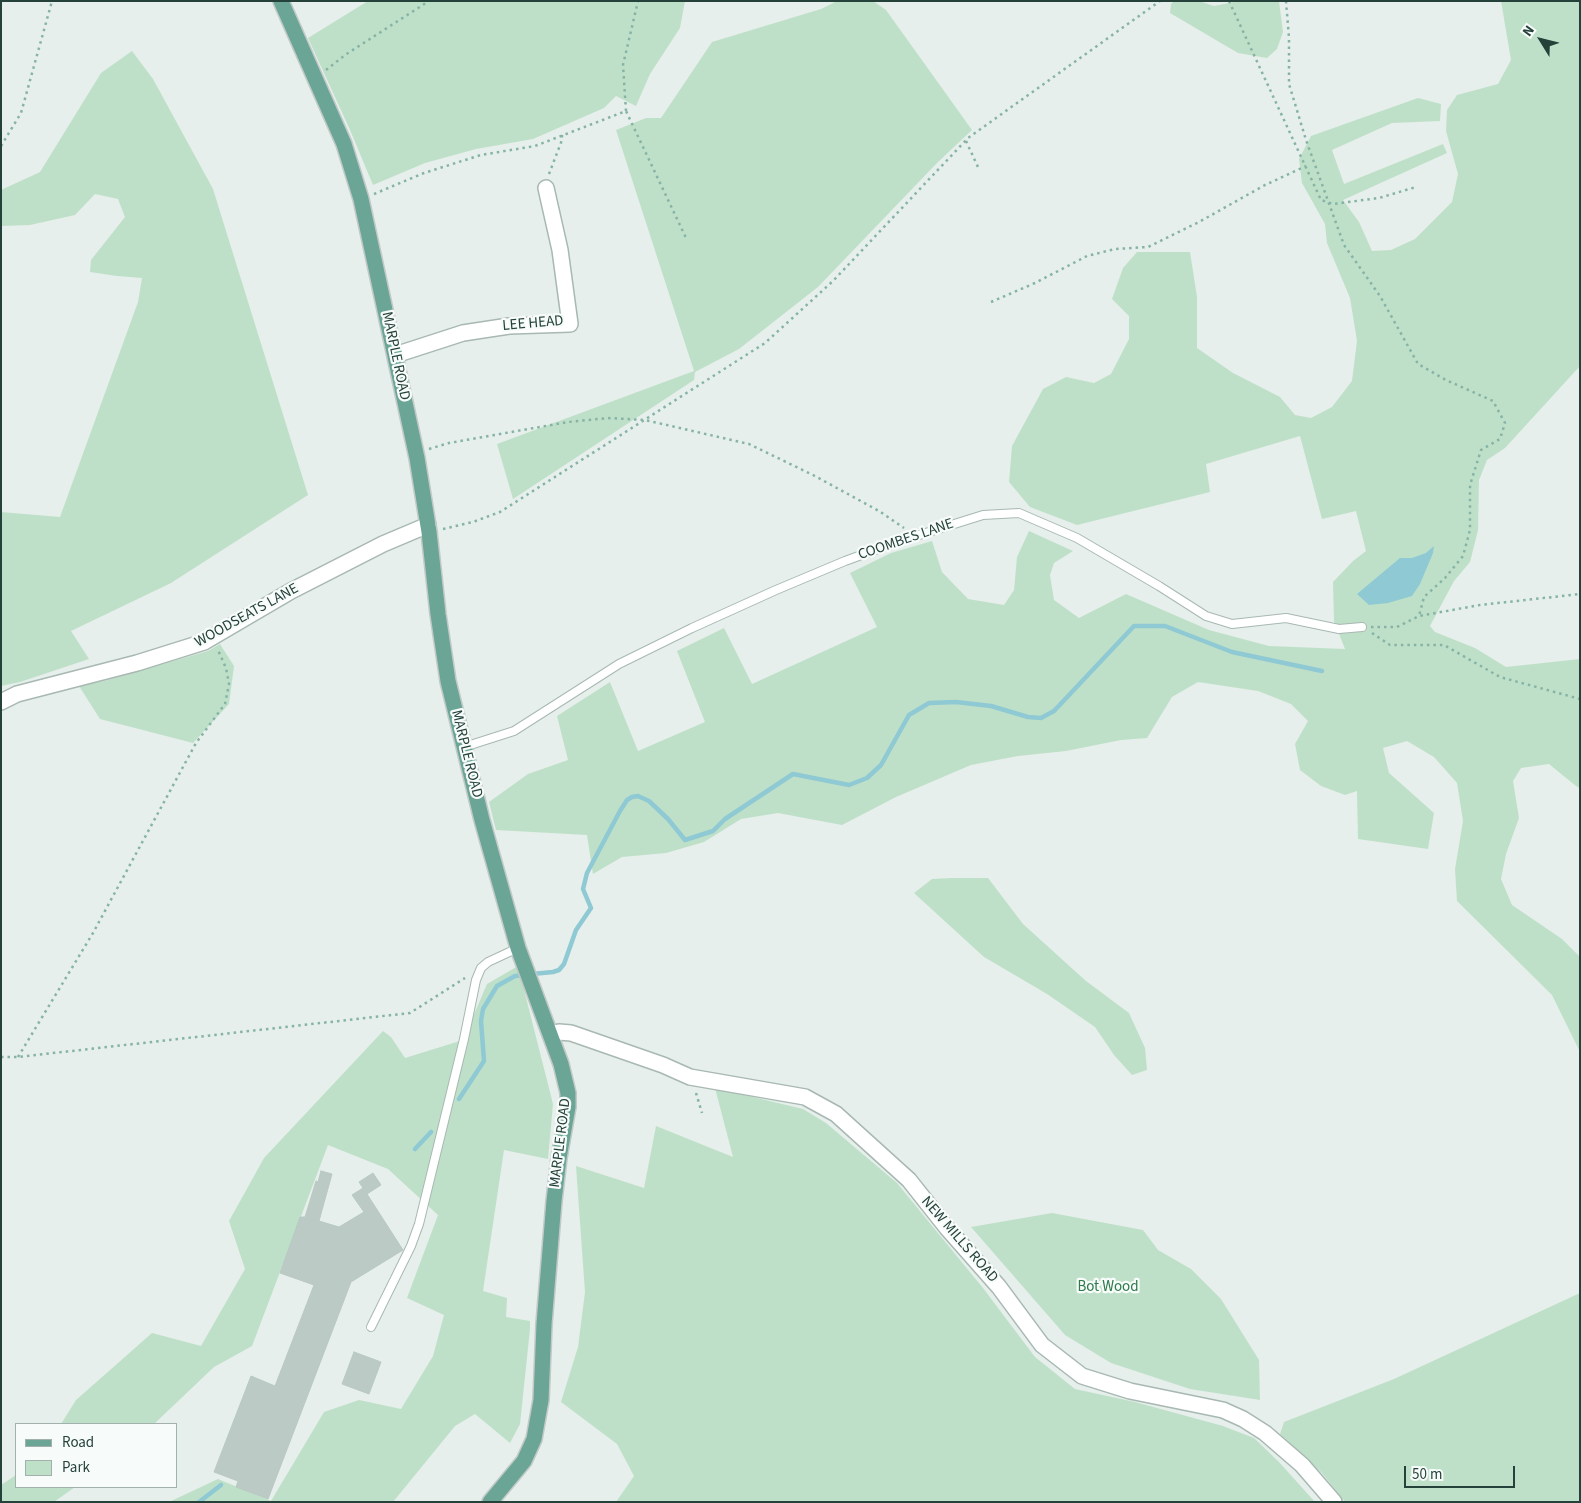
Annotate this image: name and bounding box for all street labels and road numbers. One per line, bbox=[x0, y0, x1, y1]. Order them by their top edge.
street label: MARPLE ROAD bbox=[377, 310, 413, 402]
street label: LEE HEAD bbox=[502, 312, 564, 336]
street label: COOMBES LANE bbox=[856, 515, 956, 565]
street label: WOODSEATS LANE bbox=[192, 580, 302, 652]
street label: MARPLE ROAD bbox=[446, 708, 486, 800]
street label: MARPLE ROAD bbox=[547, 1097, 575, 1189]
street label: NEW MILLS ROAD bbox=[917, 1193, 1001, 1287]

